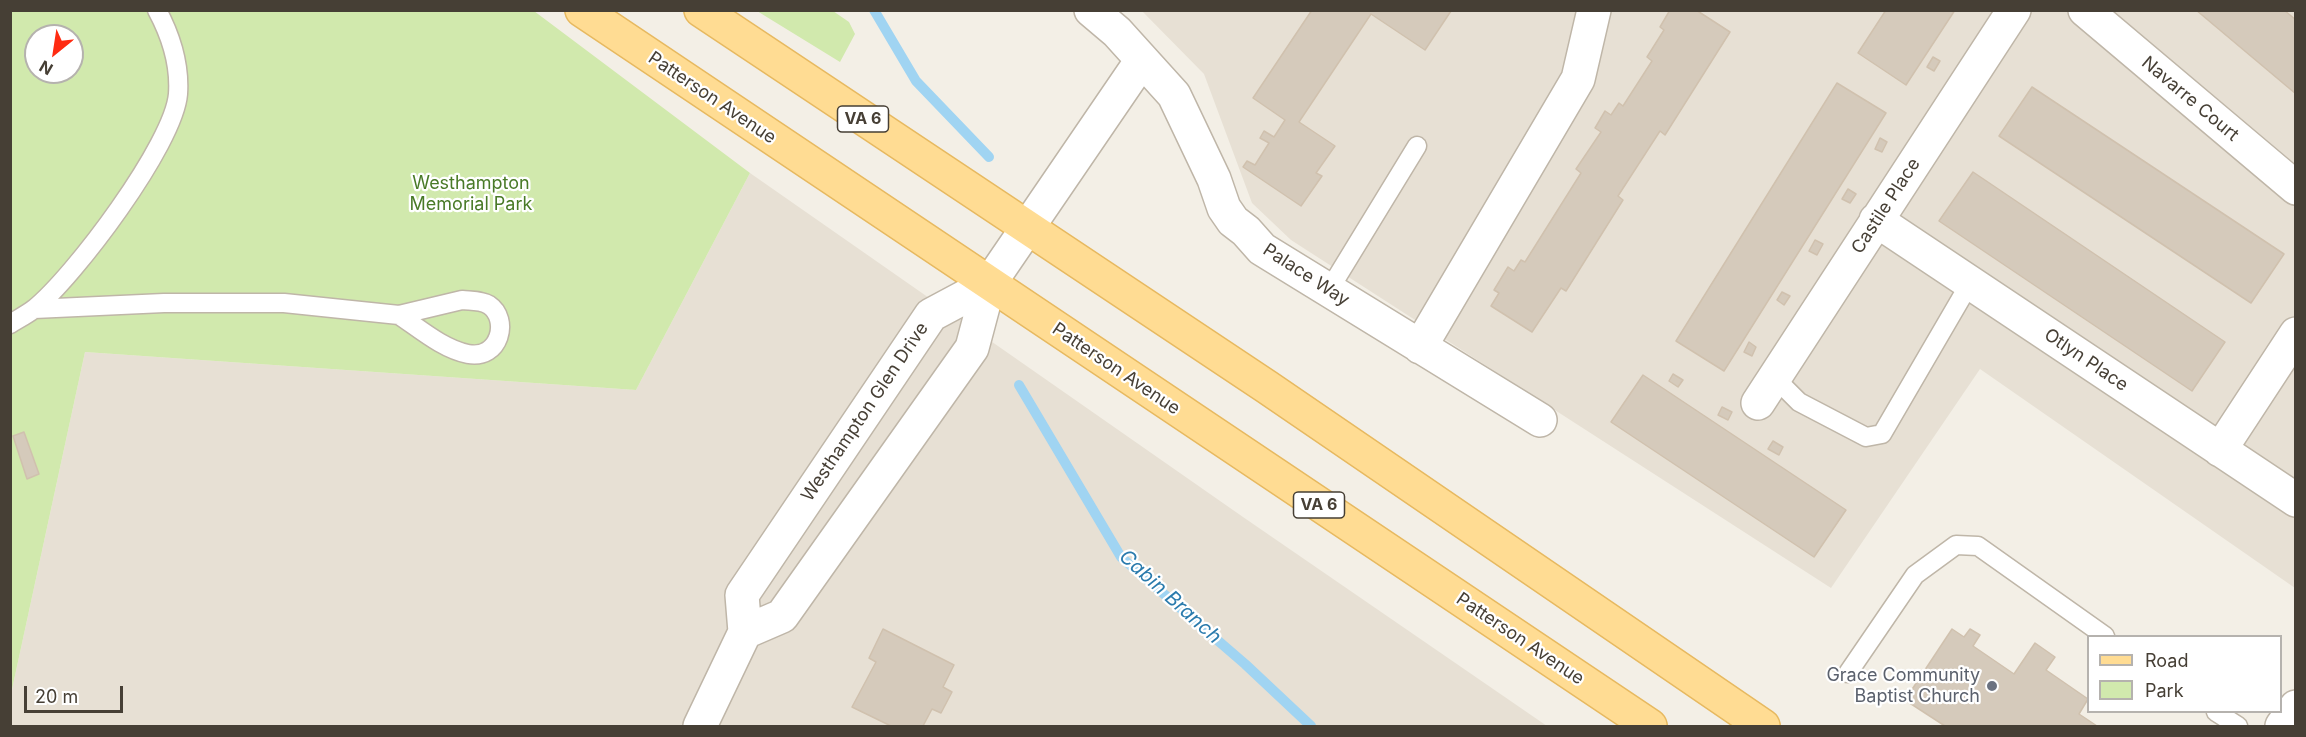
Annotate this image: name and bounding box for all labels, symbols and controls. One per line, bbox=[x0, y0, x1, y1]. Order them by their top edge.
north arrow bbox=[24, 24, 84, 84]
street label: Patterson Avenue bbox=[644, 47, 780, 149]
street label: Navarre Court bbox=[2137, 52, 2243, 146]
text: N bbox=[36, 56, 56, 80]
road number: VA 6 bbox=[838, 106, 888, 132]
street label: Castile Place bbox=[1847, 154, 1925, 258]
park label: Westhampton Memorial Park bbox=[410, 173, 532, 216]
street label: Palace Way bbox=[1259, 239, 1353, 311]
street label: Westhampton Glen Drive bbox=[797, 318, 933, 506]
street label: Patterson Avenue bbox=[1048, 318, 1184, 420]
street label: Otlyn Place bbox=[2040, 324, 2132, 396]
road number: VA 6 bbox=[1294, 492, 1344, 518]
water label: Cabin Branch bbox=[1114, 545, 1226, 649]
street label: Patterson Avenue bbox=[1452, 588, 1588, 690]
legend bbox=[2087, 635, 2282, 713]
text: Road bbox=[2145, 650, 2188, 671]
place label: Grace Community Baptist Church bbox=[1826, 665, 1980, 708]
scale bar bbox=[27, 674, 126, 712]
marker: Grace Community Baptist Church bbox=[1985, 679, 1999, 693]
text: Park bbox=[2145, 680, 2184, 701]
text: 20 m bbox=[35, 686, 78, 707]

